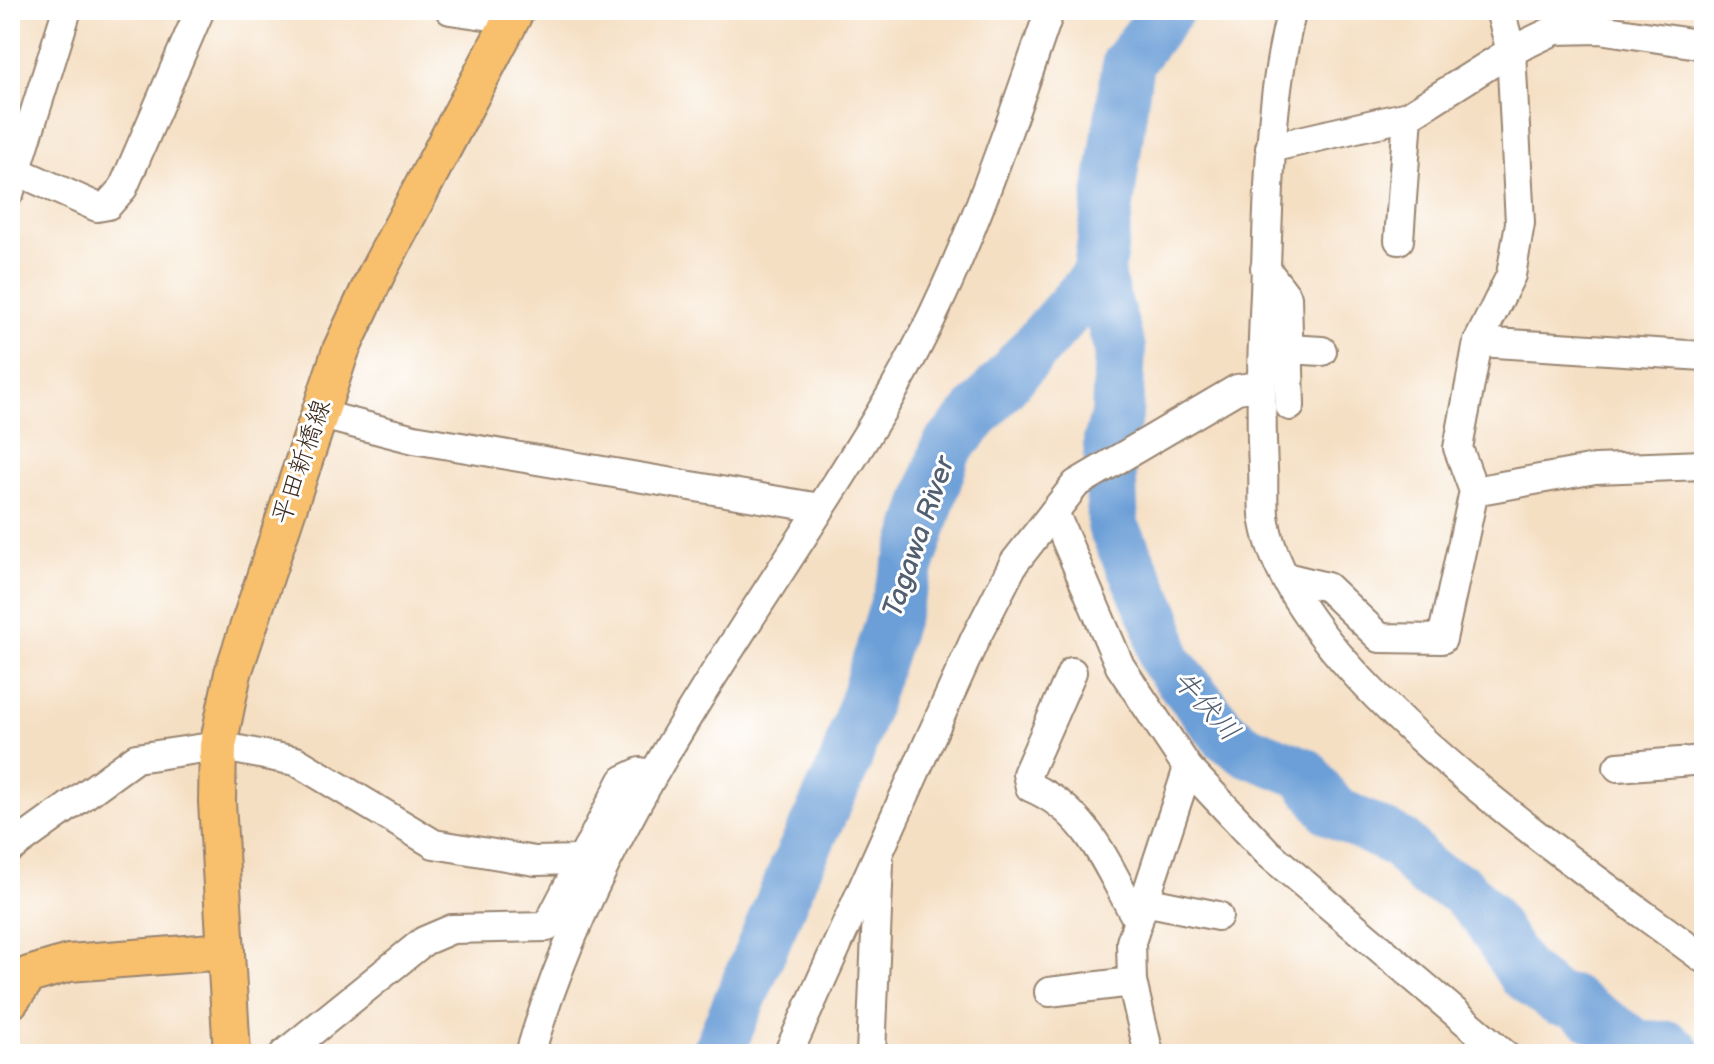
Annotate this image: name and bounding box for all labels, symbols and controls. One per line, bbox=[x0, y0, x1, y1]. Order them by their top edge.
street label: 平田新橋線 bbox=[266, 395, 338, 529]
water label: Tagawa River bbox=[876, 451, 962, 621]
water label: 牛伏川 bbox=[1166, 664, 1246, 748]

